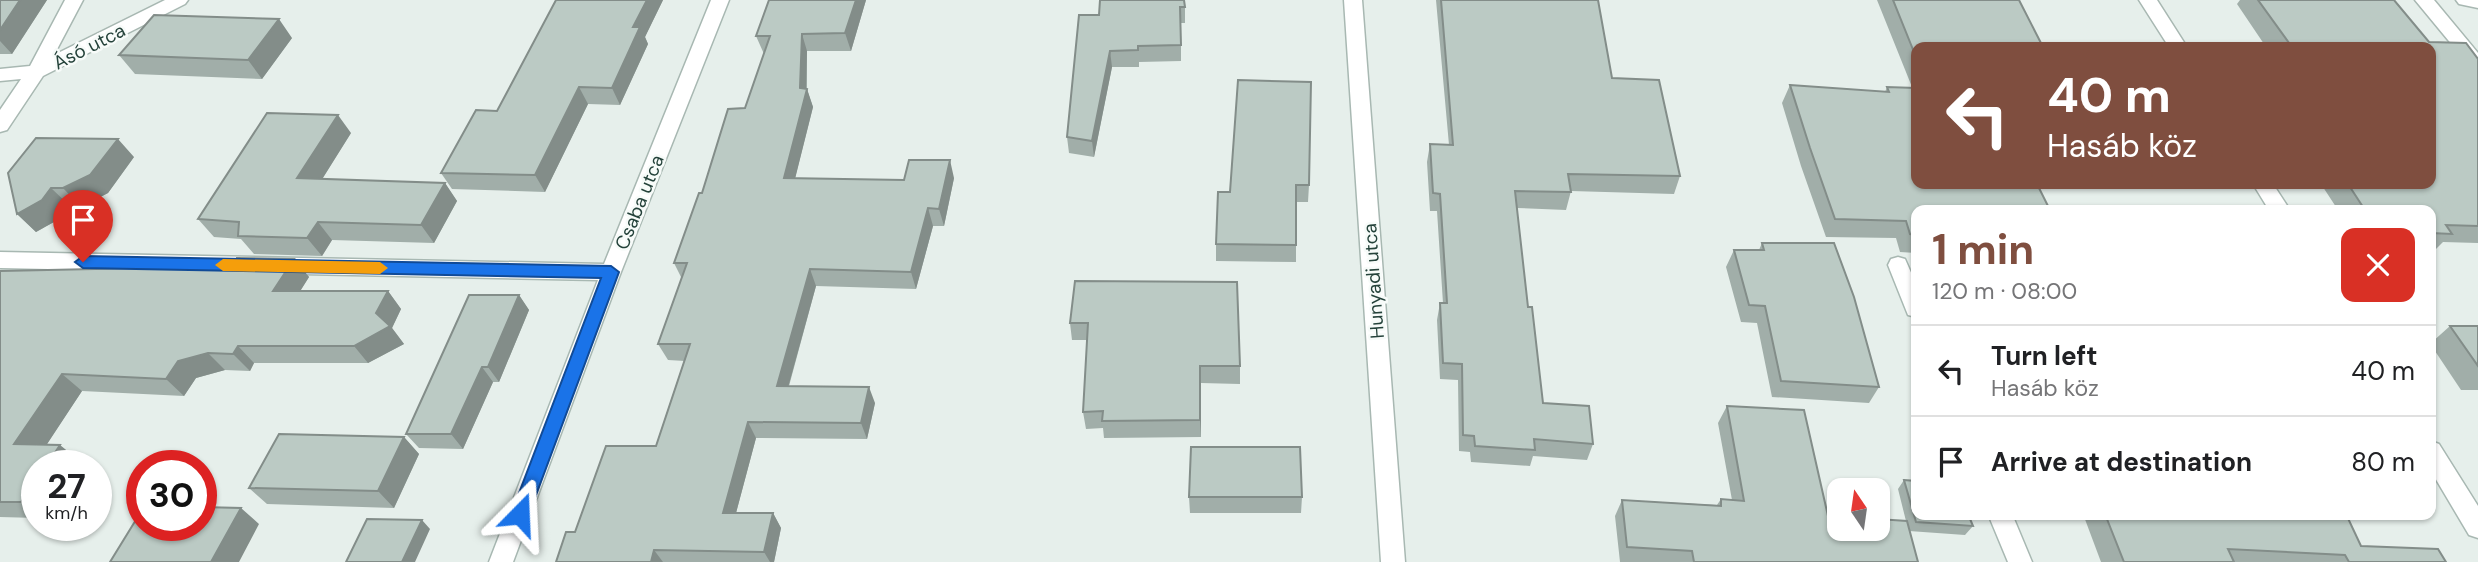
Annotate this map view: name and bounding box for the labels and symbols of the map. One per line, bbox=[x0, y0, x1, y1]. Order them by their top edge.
street label: Ásó utca bbox=[49, 18, 130, 75]
street label: Csaba utca bbox=[609, 151, 670, 253]
pin bbox=[53, 190, 113, 262]
street label: Hunyadi utca bbox=[1357, 222, 1390, 339]
speed limit sign: 30 bbox=[126, 450, 217, 541]
position arrow bbox=[483, 477, 557, 551]
north arrow bbox=[1827, 478, 1890, 541]

